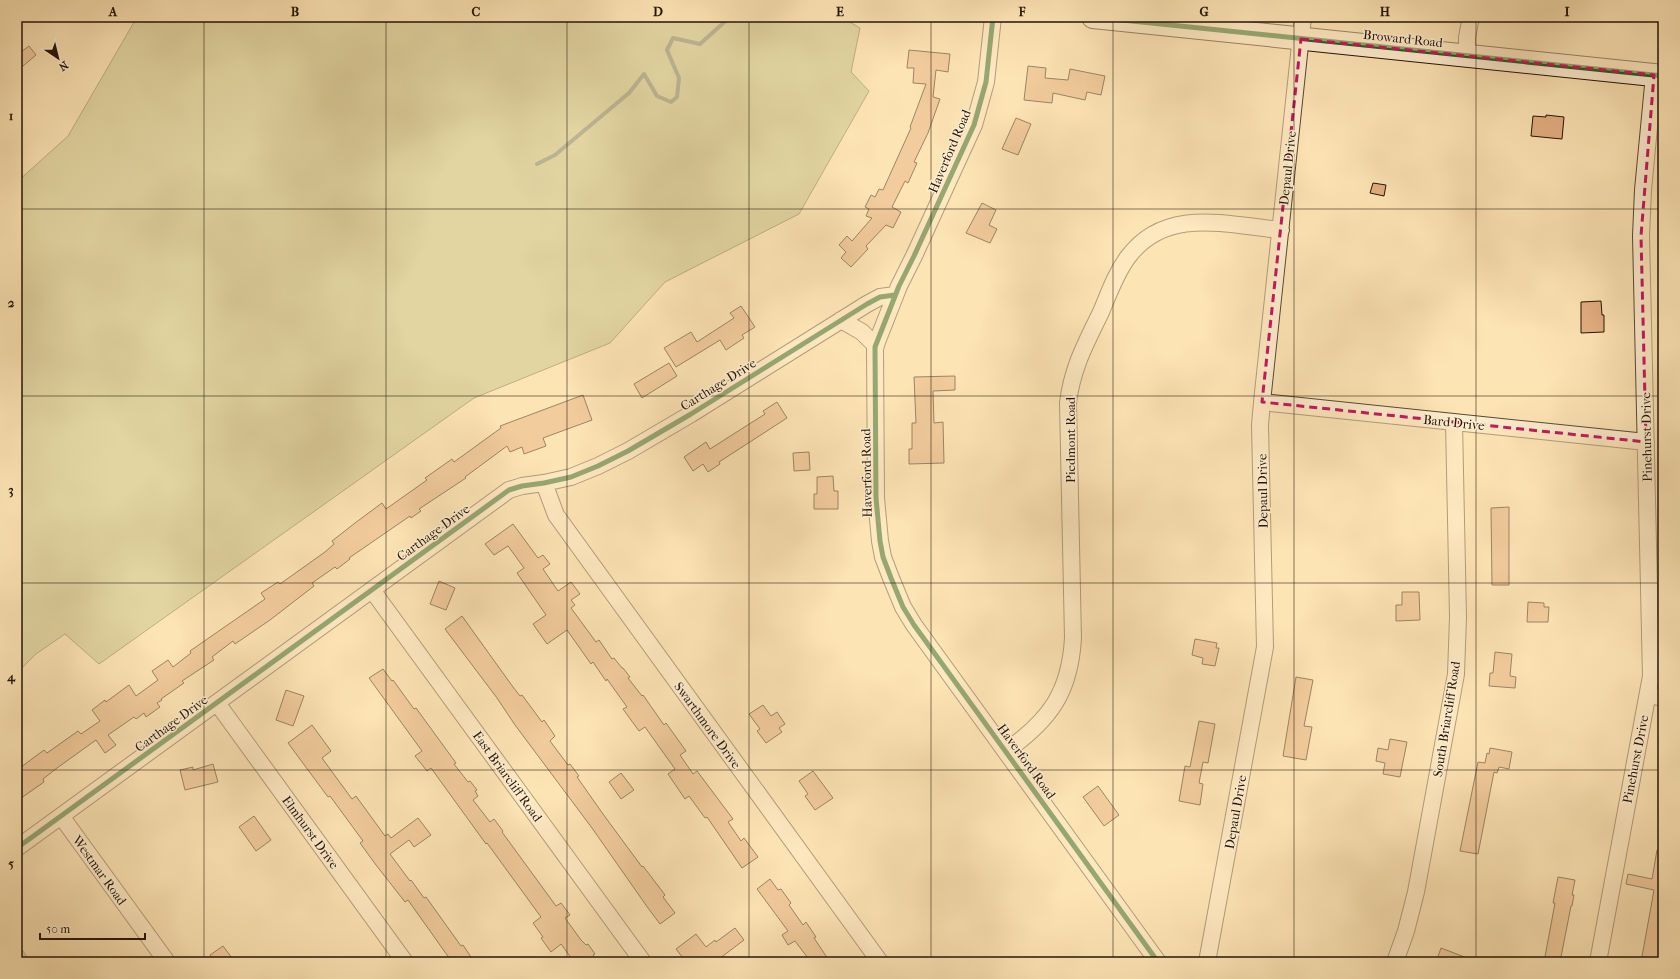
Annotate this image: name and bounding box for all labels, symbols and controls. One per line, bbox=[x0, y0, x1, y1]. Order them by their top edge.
text: A bbox=[108, 4, 118, 19]
text: B bbox=[291, 4, 300, 19]
text: C bbox=[472, 4, 481, 19]
text: D bbox=[653, 4, 663, 19]
text: E bbox=[836, 4, 844, 19]
text: F bbox=[1018, 4, 1026, 19]
text: G bbox=[1199, 4, 1209, 19]
text: H bbox=[1380, 4, 1391, 19]
text: I bbox=[1564, 4, 1570, 19]
street label: Broward Road bbox=[1362, 27, 1444, 50]
north arrow bbox=[38, 38, 78, 78]
text: N bbox=[56, 58, 71, 74]
street label: Haverford Road bbox=[925, 106, 974, 195]
text: 1 bbox=[9, 108, 14, 123]
street label: Depaul Drive bbox=[1276, 129, 1299, 206]
text: 2 bbox=[8, 295, 15, 310]
street label: Carthage Drive bbox=[678, 355, 759, 414]
street label: Pinehurst Drive bbox=[1638, 392, 1655, 482]
street label: Piedmont Road bbox=[1063, 396, 1078, 483]
street label: Bard Drive bbox=[1423, 412, 1486, 433]
street label: Haverford Road bbox=[858, 427, 875, 518]
street label: Depaul Drive bbox=[1254, 453, 1271, 529]
text: 3 bbox=[8, 482, 14, 498]
street label: Carthage Drive bbox=[394, 501, 473, 564]
street label: South Briarcliff Road bbox=[1430, 659, 1463, 778]
text: 4 bbox=[6, 669, 16, 685]
street label: Swarthmore Drive bbox=[671, 679, 744, 772]
street label: Carthage Drive bbox=[132, 692, 211, 755]
street label: Pinehurst Drive bbox=[1620, 713, 1652, 804]
street label: Haverford Road bbox=[994, 721, 1059, 802]
street label: East Briarcliff Road bbox=[470, 728, 546, 825]
street label: Depaul Drive bbox=[1222, 773, 1249, 850]
street label: Elmhurst Drive bbox=[279, 793, 342, 872]
street label: Westmar Road bbox=[69, 832, 130, 909]
text: 5 bbox=[8, 856, 14, 871]
scale bar bbox=[40, 915, 145, 941]
text: 50 m bbox=[46, 922, 70, 936]

